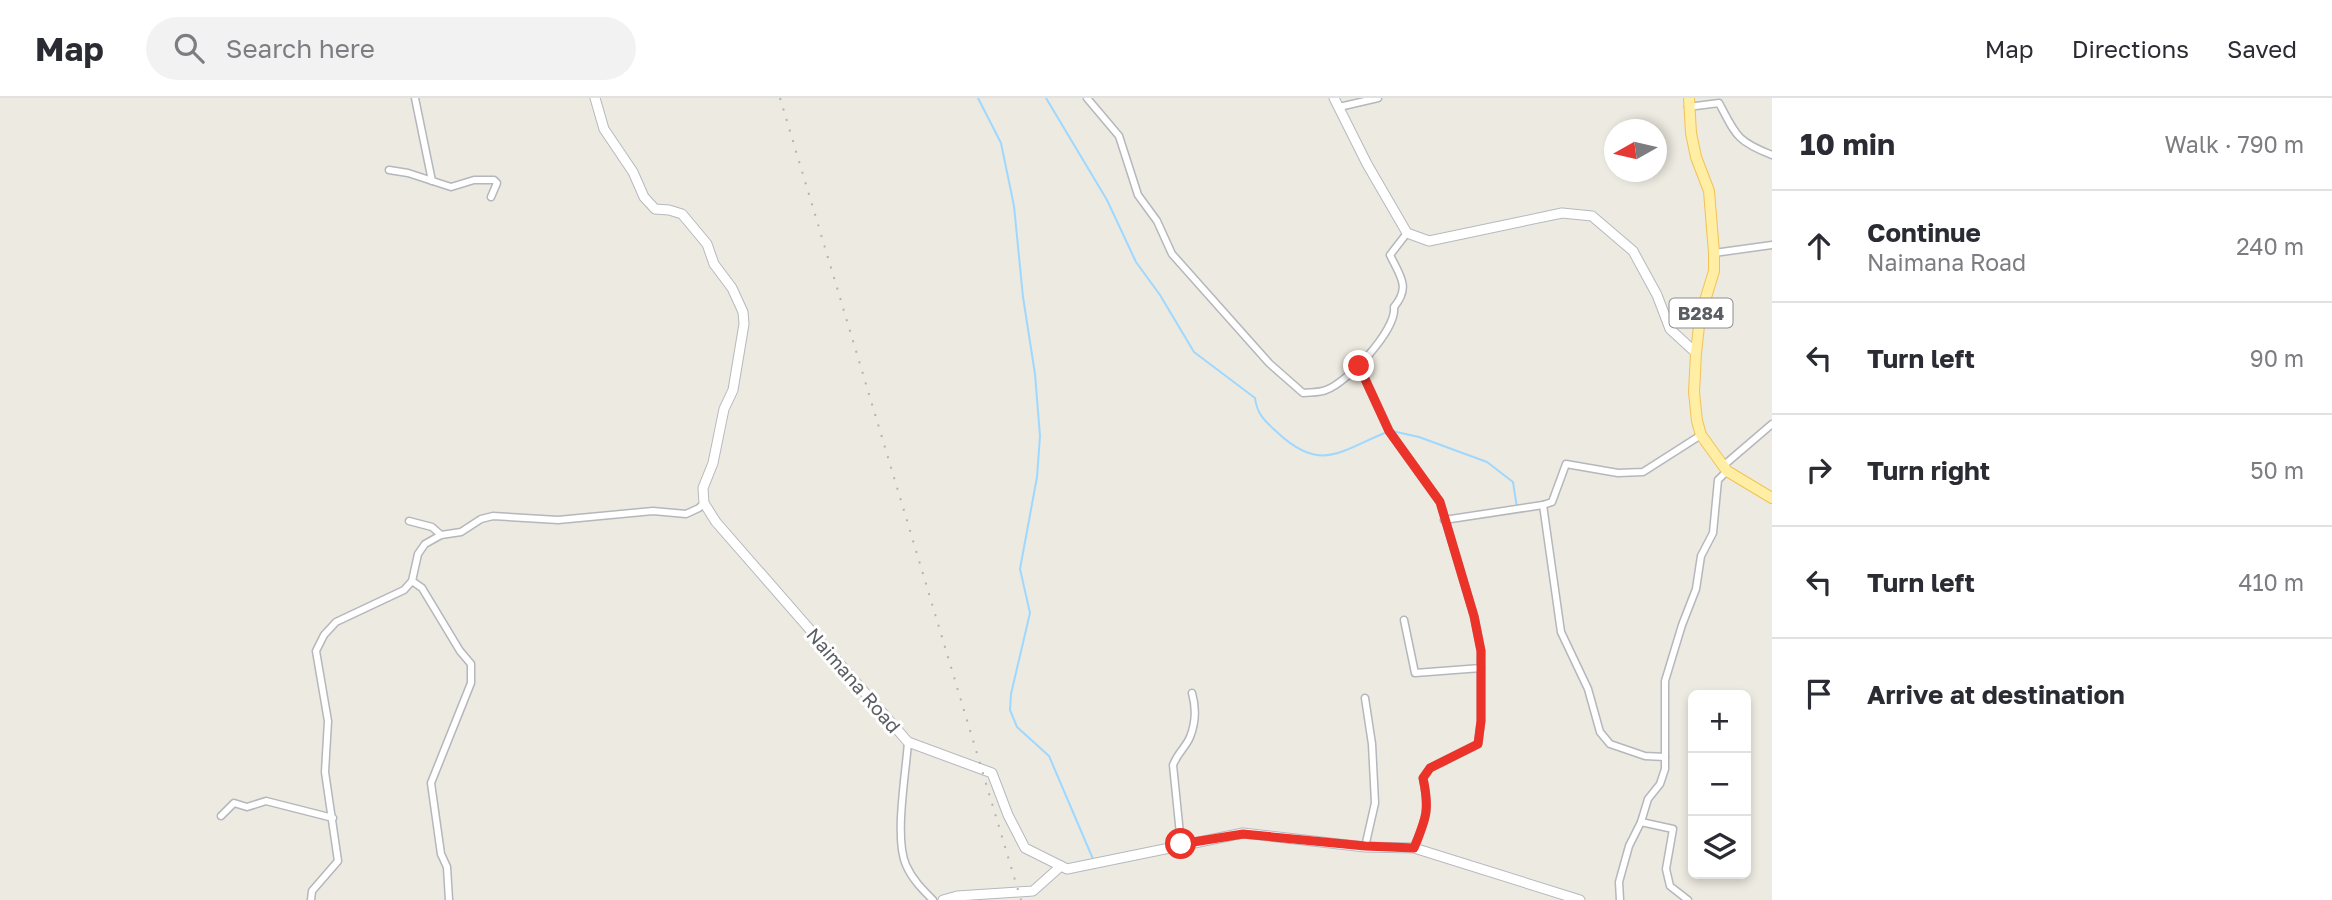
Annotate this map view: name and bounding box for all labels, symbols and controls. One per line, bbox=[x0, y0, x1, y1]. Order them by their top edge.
search box bbox=[146, 17, 636, 80]
text: Map bbox=[35, 29, 104, 68]
icon: search bbox=[170, 29, 208, 67]
text: Search here bbox=[226, 33, 375, 64]
text: Map bbox=[1985, 34, 2034, 63]
text: Directions bbox=[2072, 34, 2189, 63]
text: Saved bbox=[2227, 34, 2297, 63]
north arrow bbox=[1604, 119, 1667, 182]
text: 10 min bbox=[1800, 126, 1895, 162]
text: Walk · 790 m bbox=[2165, 130, 2304, 158]
text: Continue bbox=[1867, 217, 1981, 248]
icon: ahead bbox=[1800, 227, 1838, 265]
text: 240 m bbox=[2236, 232, 2304, 260]
text: Naimana Road bbox=[1867, 248, 2026, 276]
road number: B284 bbox=[1670, 298, 1732, 328]
icon: left bbox=[1800, 339, 1838, 377]
text: Turn left bbox=[1867, 343, 1975, 374]
text: 90 m bbox=[2250, 344, 2304, 372]
route end bbox=[1343, 350, 1374, 381]
icon: right bbox=[1800, 451, 1838, 489]
text: Turn right bbox=[1867, 455, 1990, 486]
text: 50 m bbox=[2250, 456, 2304, 484]
icon: left bbox=[1800, 563, 1838, 601]
text: Turn left bbox=[1867, 567, 1975, 598]
text: 410 m bbox=[2238, 568, 2304, 596]
street label: Naimana Road bbox=[802, 623, 906, 737]
icon: arrive bbox=[1800, 675, 1838, 713]
text: Arrive at destination bbox=[1867, 679, 2125, 710]
map controls bbox=[1688, 690, 1751, 879]
button: + bbox=[1688, 690, 1751, 753]
button: − bbox=[1688, 753, 1751, 816]
button: layers bbox=[1688, 816, 1751, 879]
route start bbox=[1165, 828, 1196, 859]

